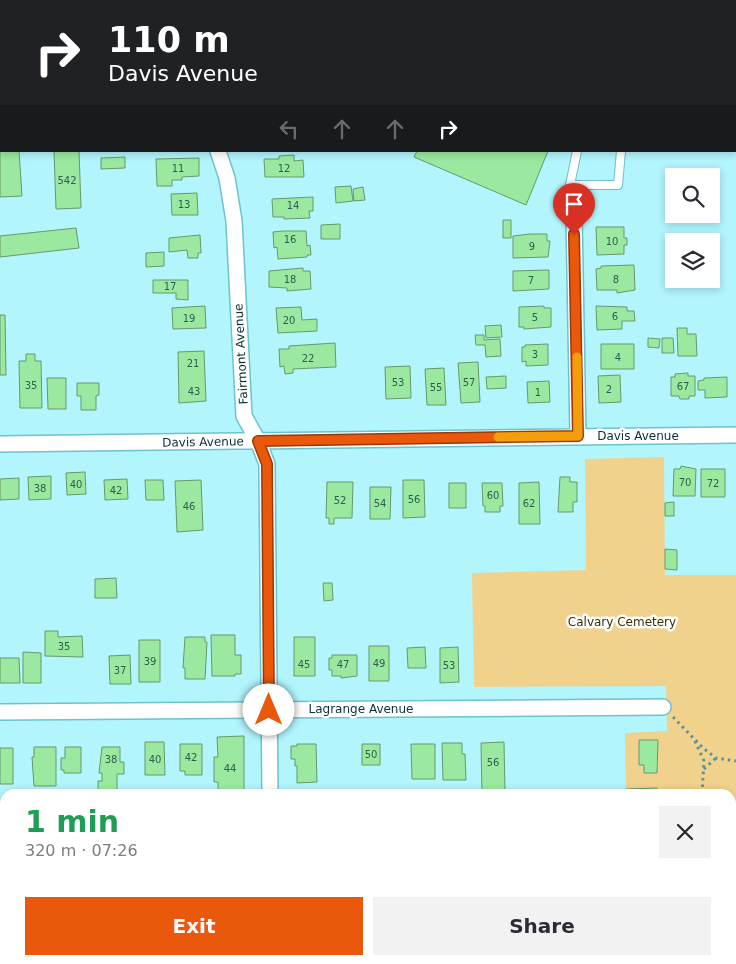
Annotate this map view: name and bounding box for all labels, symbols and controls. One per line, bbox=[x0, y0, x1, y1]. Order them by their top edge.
icon: right bbox=[25, 20, 90, 85]
text: 110 m bbox=[108, 20, 230, 60]
text: Davis Avenue bbox=[108, 61, 258, 86]
icon: left bbox=[275, 115, 303, 143]
icon: ahead bbox=[328, 115, 356, 143]
icon: ahead bbox=[381, 115, 409, 143]
icon: right bbox=[434, 115, 462, 143]
house number: 11 bbox=[172, 163, 184, 174]
house number: 12 bbox=[278, 163, 290, 174]
map controls bbox=[665, 168, 720, 288]
button: search bbox=[665, 168, 720, 223]
house number: 542 bbox=[57, 175, 77, 186]
pin bbox=[553, 183, 595, 234]
icon: arrive bbox=[560, 190, 588, 218]
house number: 13 bbox=[178, 199, 190, 210]
house number: 14 bbox=[287, 200, 299, 211]
button: layers bbox=[665, 233, 720, 288]
house number: 16 bbox=[284, 234, 296, 245]
house number: 10 bbox=[606, 236, 618, 247]
house number: 9 bbox=[529, 241, 535, 252]
house number: 18 bbox=[284, 274, 296, 285]
house number: 8 bbox=[613, 274, 619, 285]
house number: 7 bbox=[528, 275, 534, 286]
house number: 17 bbox=[164, 281, 176, 292]
street label: Fairmont Avenue bbox=[231, 303, 251, 405]
house number: 6 bbox=[612, 311, 618, 322]
house number: 5 bbox=[532, 312, 538, 323]
house number: 19 bbox=[183, 313, 195, 324]
house number: 20 bbox=[283, 315, 295, 326]
house number: 3 bbox=[532, 349, 538, 360]
house number: 4 bbox=[615, 352, 621, 363]
house number: 22 bbox=[302, 353, 314, 364]
house number: 21 bbox=[187, 358, 199, 369]
house number: 53 bbox=[392, 377, 404, 388]
house number: 57 bbox=[463, 377, 475, 388]
house number: 35 bbox=[25, 380, 37, 391]
house number: 67 bbox=[677, 381, 689, 392]
house number: 55 bbox=[430, 382, 442, 393]
house number: 2 bbox=[606, 384, 612, 395]
house number: 43 bbox=[188, 386, 200, 397]
house number: 1 bbox=[535, 387, 541, 398]
street label: Davis Avenue bbox=[597, 429, 679, 443]
street label: Davis Avenue bbox=[162, 434, 244, 450]
house number: 70 bbox=[679, 477, 691, 488]
house number: 72 bbox=[707, 478, 719, 489]
house number: 40 bbox=[70, 479, 82, 490]
house number: 38 bbox=[34, 483, 46, 494]
house number: 42 bbox=[110, 485, 122, 496]
house number: 60 bbox=[487, 490, 499, 501]
house number: 56 bbox=[408, 494, 420, 505]
house number: 52 bbox=[334, 495, 346, 506]
house number: 54 bbox=[374, 498, 386, 509]
house number: 62 bbox=[523, 498, 535, 509]
house number: 46 bbox=[183, 501, 195, 512]
park label: Calvary Cemetery bbox=[568, 615, 676, 629]
house number: 35 bbox=[58, 641, 70, 652]
house number: 39 bbox=[144, 656, 156, 667]
house number: 49 bbox=[373, 658, 385, 669]
house number: 45 bbox=[298, 659, 310, 670]
house number: 47 bbox=[337, 659, 349, 670]
house number: 53 bbox=[443, 660, 455, 671]
house number: 37 bbox=[114, 665, 126, 676]
position arrow bbox=[242, 683, 294, 735]
street label: Lagrange Avenue bbox=[309, 702, 413, 716]
house number: 50 bbox=[365, 749, 377, 760]
house number: 42 bbox=[185, 752, 197, 763]
house number: 38 bbox=[105, 754, 117, 765]
house number: 40 bbox=[149, 754, 161, 765]
house number: 56 bbox=[487, 757, 499, 768]
house number: 44 bbox=[224, 763, 236, 774]
text: 1 min bbox=[25, 804, 119, 839]
button: close bbox=[659, 806, 711, 858]
text: 320 m · 07:26 bbox=[25, 841, 138, 860]
button: Exit bbox=[25, 897, 363, 955]
button: Share bbox=[373, 897, 711, 955]

